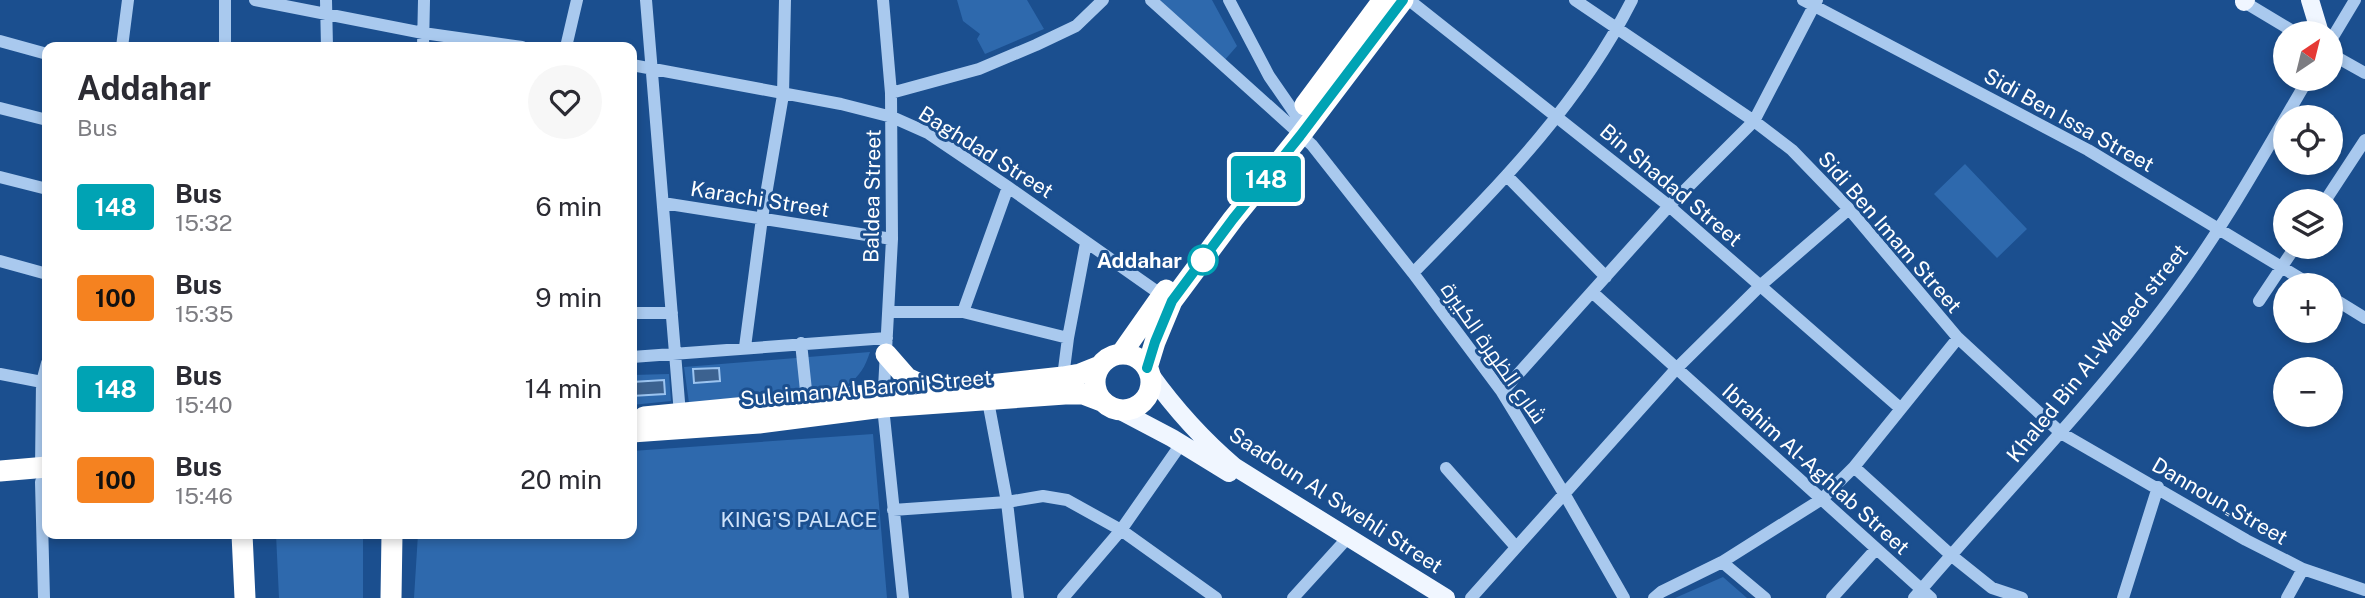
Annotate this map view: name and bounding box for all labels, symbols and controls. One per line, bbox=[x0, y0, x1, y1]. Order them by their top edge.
north arrow bbox=[2273, 21, 2343, 91]
map controls bbox=[2273, 21, 2343, 427]
street label: Sidi Ben Issa Street bbox=[1980, 63, 2158, 177]
button: heart bbox=[528, 65, 602, 139]
text: Addahar bbox=[77, 69, 211, 107]
street label: Baghdad Street bbox=[914, 101, 1058, 203]
button: locate bbox=[2273, 105, 2343, 175]
text: Bus bbox=[77, 114, 117, 141]
street label: Bin Shadad Street bbox=[1595, 118, 1747, 252]
street label: Baldea Street bbox=[858, 129, 886, 263]
street label: Sidi Ben Imam Street bbox=[1813, 146, 1967, 318]
line badge: 148 bbox=[1226, 156, 1306, 202]
text: 148 bbox=[1245, 165, 1287, 193]
street label: Karachi Street bbox=[689, 176, 831, 222]
text: Bus bbox=[175, 178, 222, 209]
button: layers bbox=[2273, 189, 2343, 259]
text: 6 min bbox=[535, 191, 602, 222]
text: 148 bbox=[94, 193, 137, 221]
text: 15:32 bbox=[175, 209, 232, 236]
street label: Khaled Bin Al-Waleed street bbox=[2001, 239, 2193, 467]
marker: Addahar bbox=[1188, 245, 1218, 275]
place label: Addahar bbox=[1097, 248, 1182, 273]
text: Bus bbox=[175, 269, 222, 300]
button: + bbox=[2273, 273, 2343, 343]
street label: شارع الظهرة الكبيرة bbox=[1434, 278, 1552, 430]
text: 9 min bbox=[535, 282, 602, 313]
text: 100 bbox=[95, 284, 136, 312]
text: 15:35 bbox=[175, 300, 234, 327]
button: − bbox=[2273, 357, 2343, 427]
text: Bus bbox=[175, 360, 222, 391]
street label: Suleiman Al Baroni Street bbox=[739, 365, 993, 411]
text: 14 min bbox=[525, 373, 602, 404]
text: 148 bbox=[94, 375, 137, 403]
street label: Ibrahim Al-Aghlab Street bbox=[1717, 378, 1915, 560]
text: 15:40 bbox=[175, 391, 233, 418]
street label: Saadoun Al Swehli Street bbox=[1224, 422, 1448, 578]
text: Bus bbox=[175, 451, 222, 482]
street label: Dannoun ٍStreet bbox=[2148, 452, 2292, 550]
text: 20 min bbox=[520, 464, 602, 495]
text: 100 bbox=[95, 466, 136, 494]
text: 15:46 bbox=[175, 482, 233, 509]
park label: KING'S PALACE bbox=[720, 507, 878, 532]

